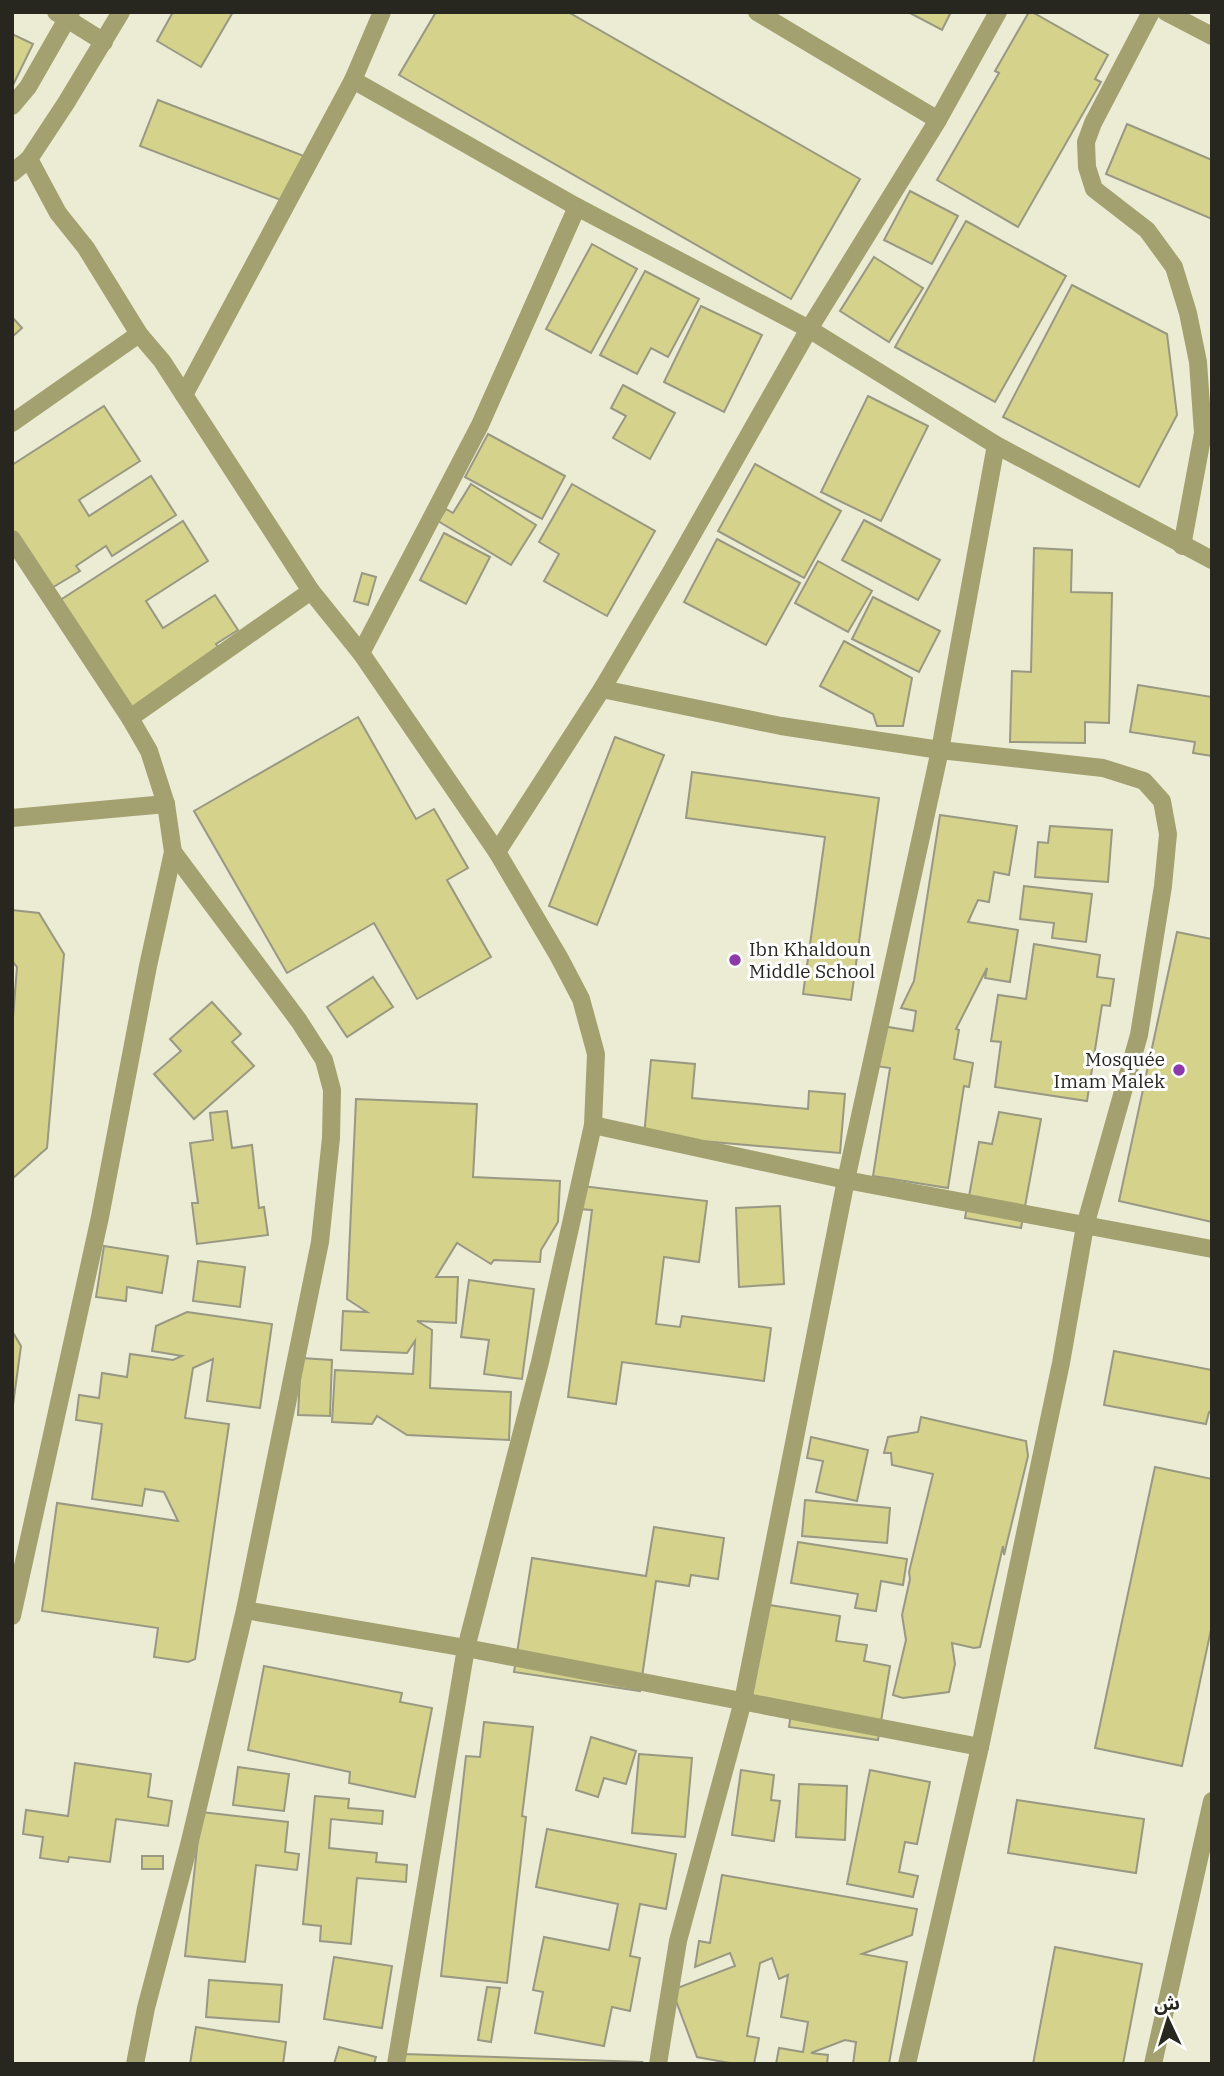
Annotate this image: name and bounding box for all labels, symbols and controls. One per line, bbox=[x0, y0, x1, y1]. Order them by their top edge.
place label: Ibn Khaldoun Middle School bbox=[749, 937, 875, 983]
marker: Ibn Khaldoun Middle School bbox=[727, 952, 743, 968]
place label: Mosquée Imam Malek bbox=[1054, 1047, 1165, 1093]
marker: Mosquée Imam Malek bbox=[1171, 1062, 1187, 1078]
north arrow bbox=[1133, 1985, 1203, 2055]
text: ش bbox=[1153, 1990, 1181, 2016]

